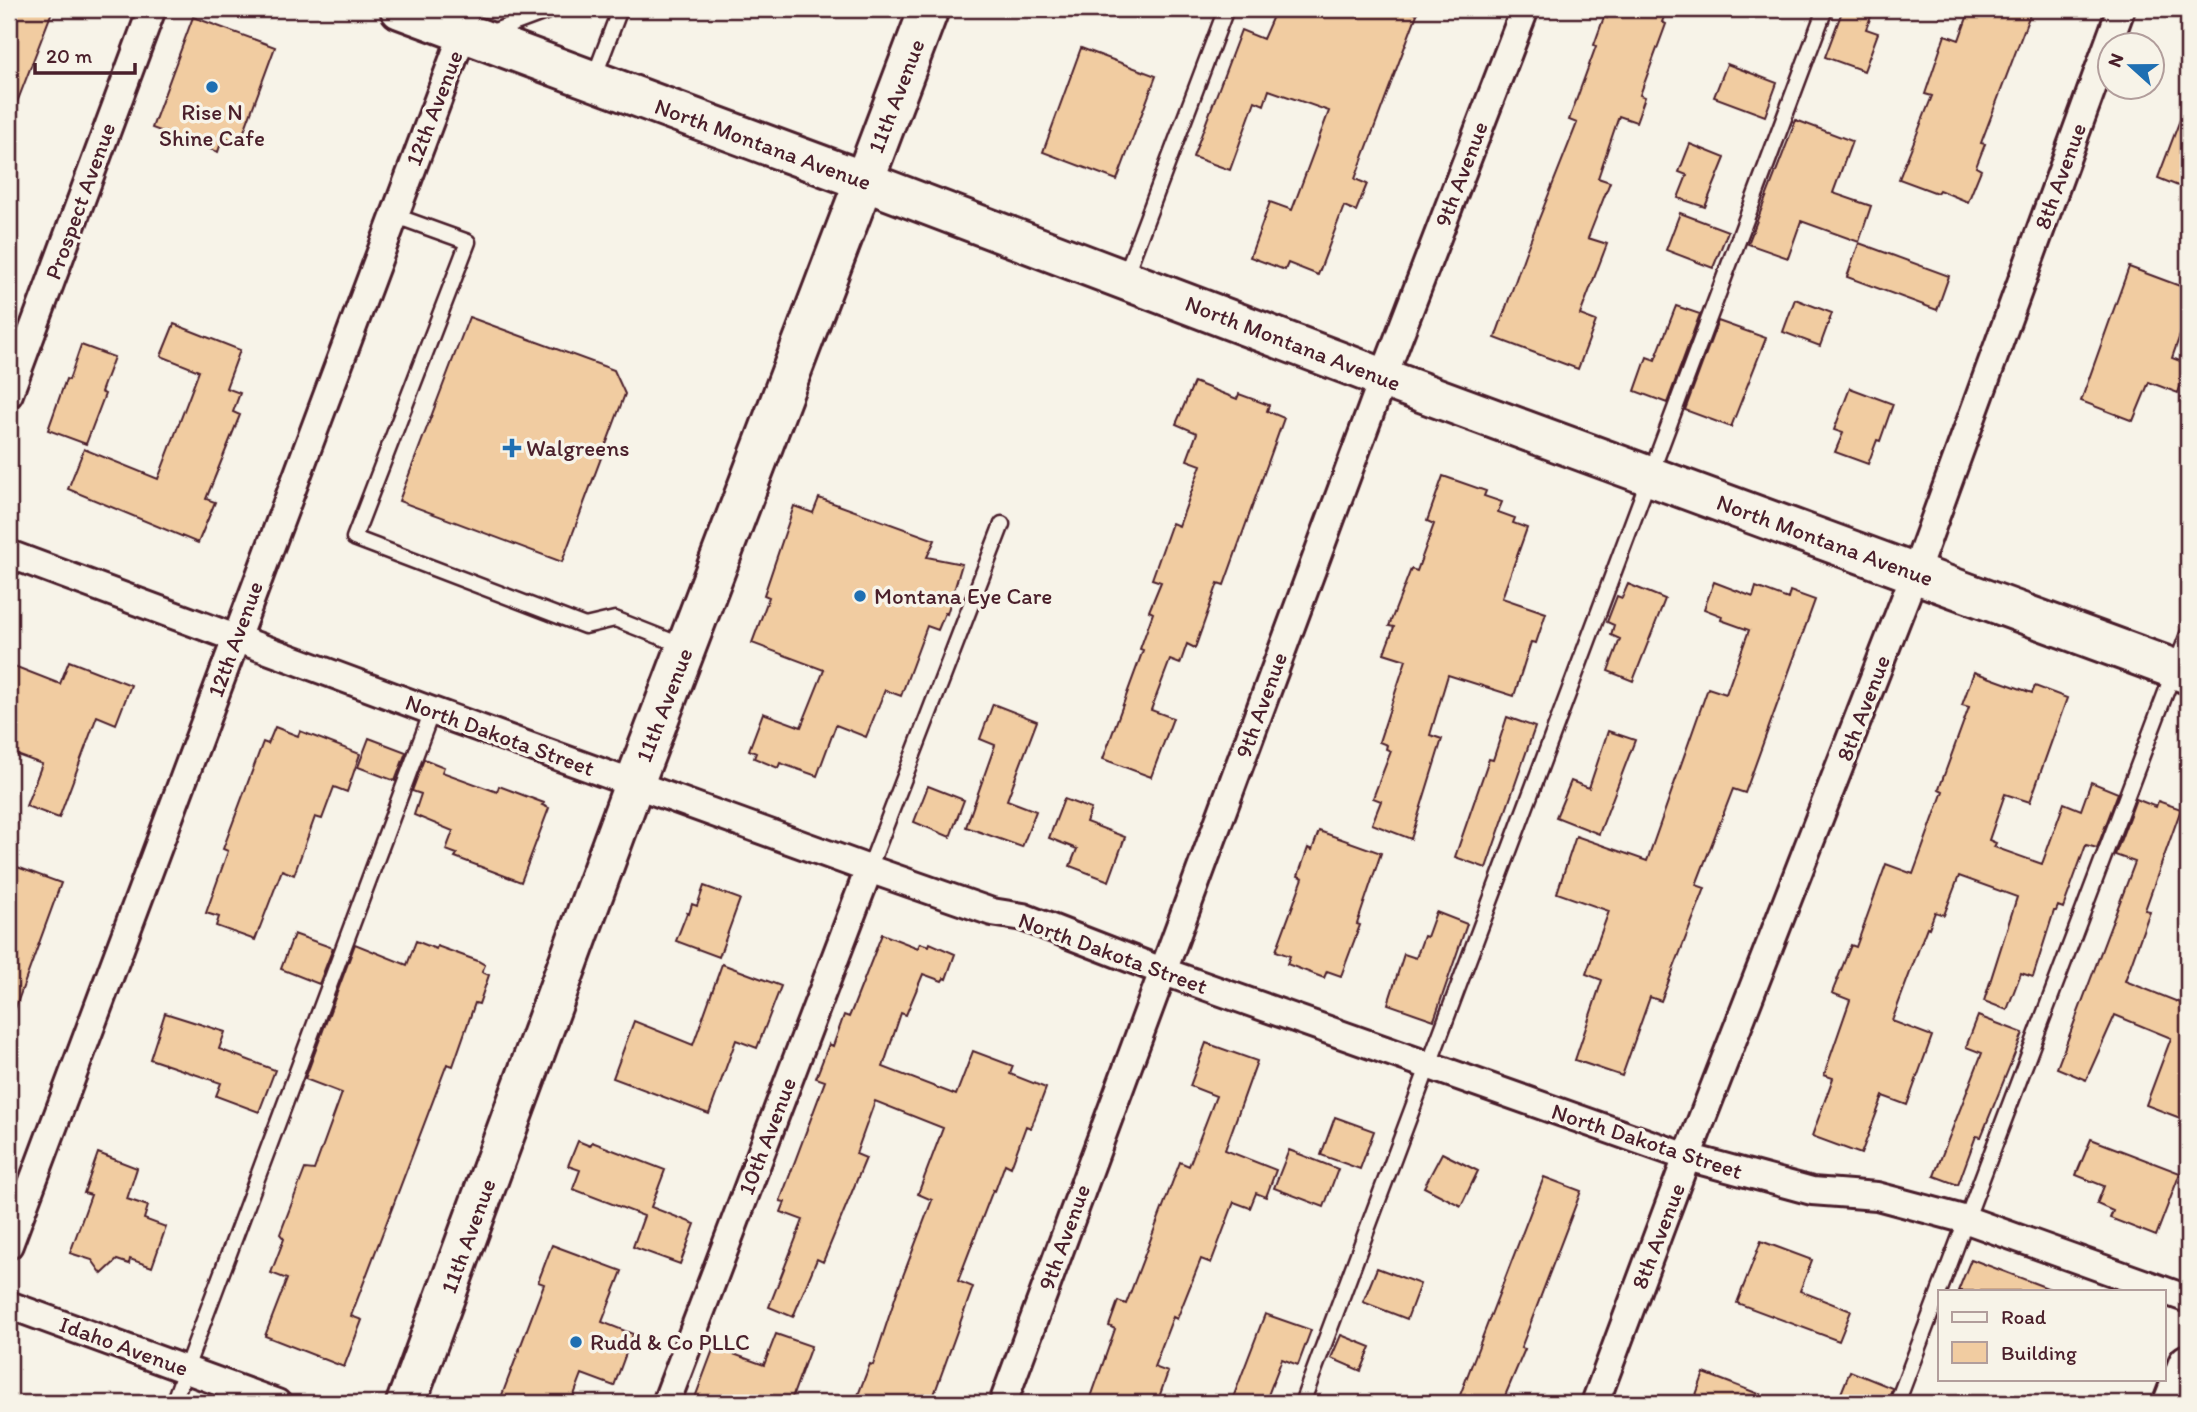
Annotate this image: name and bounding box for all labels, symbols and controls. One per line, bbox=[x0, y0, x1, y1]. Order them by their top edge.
scale bar bbox=[35, 32, 135, 76]
north arrow bbox=[2096, 32, 2166, 102]
street label: 11th Avenue bbox=[861, 35, 931, 157]
text: 20 m bbox=[46, 43, 93, 68]
street label: 12th Avenue bbox=[399, 46, 469, 170]
text: N bbox=[2103, 50, 2129, 70]
marker: Rise N Shine Cafe bbox=[204, 79, 220, 95]
street label: North Montana Avenue bbox=[651, 92, 875, 196]
place label: Rise N Shine Cafe bbox=[159, 98, 265, 152]
street label: 9th Avenue bbox=[1428, 117, 1494, 231]
street label: Prospect Avenue bbox=[39, 119, 121, 283]
street label: 8th Avenue bbox=[2028, 119, 2092, 233]
street label: North Montana Avenue bbox=[1181, 289, 1405, 397]
place label: Walgreens bbox=[526, 434, 629, 462]
marker: Walgreens bbox=[504, 440, 520, 456]
street label: North Montana Avenue bbox=[1713, 488, 1937, 592]
street label: 12th Avenue bbox=[201, 577, 269, 701]
place label: Montana Eye Care bbox=[874, 582, 1052, 610]
marker: Montana Eye Care bbox=[852, 588, 868, 604]
street label: 11th Avenue bbox=[629, 644, 699, 766]
street label: 9th Avenue bbox=[1229, 648, 1293, 762]
street label: 8th Avenue bbox=[1830, 651, 1896, 765]
street label: North Dakota Street bbox=[402, 688, 599, 782]
street label: North Dakota Street bbox=[1015, 906, 1212, 1000]
street label: 10th Avenue bbox=[732, 1073, 802, 1199]
street label: North Dakota Street bbox=[1548, 1097, 1746, 1185]
street label: 11th Avenue bbox=[434, 1175, 502, 1297]
street label: 8th Avenue bbox=[1625, 1179, 1691, 1293]
street label: 9th Avenue bbox=[1032, 1180, 1096, 1294]
legend bbox=[1938, 1290, 2166, 1380]
text: Road bbox=[2001, 1304, 2047, 1329]
street label: Idaho Avenue bbox=[56, 1310, 192, 1382]
place label: Rudd & Co PLLC bbox=[590, 1328, 750, 1356]
marker: Rudd & Co PLLC bbox=[568, 1334, 584, 1350]
text: Building bbox=[2001, 1340, 2077, 1365]

